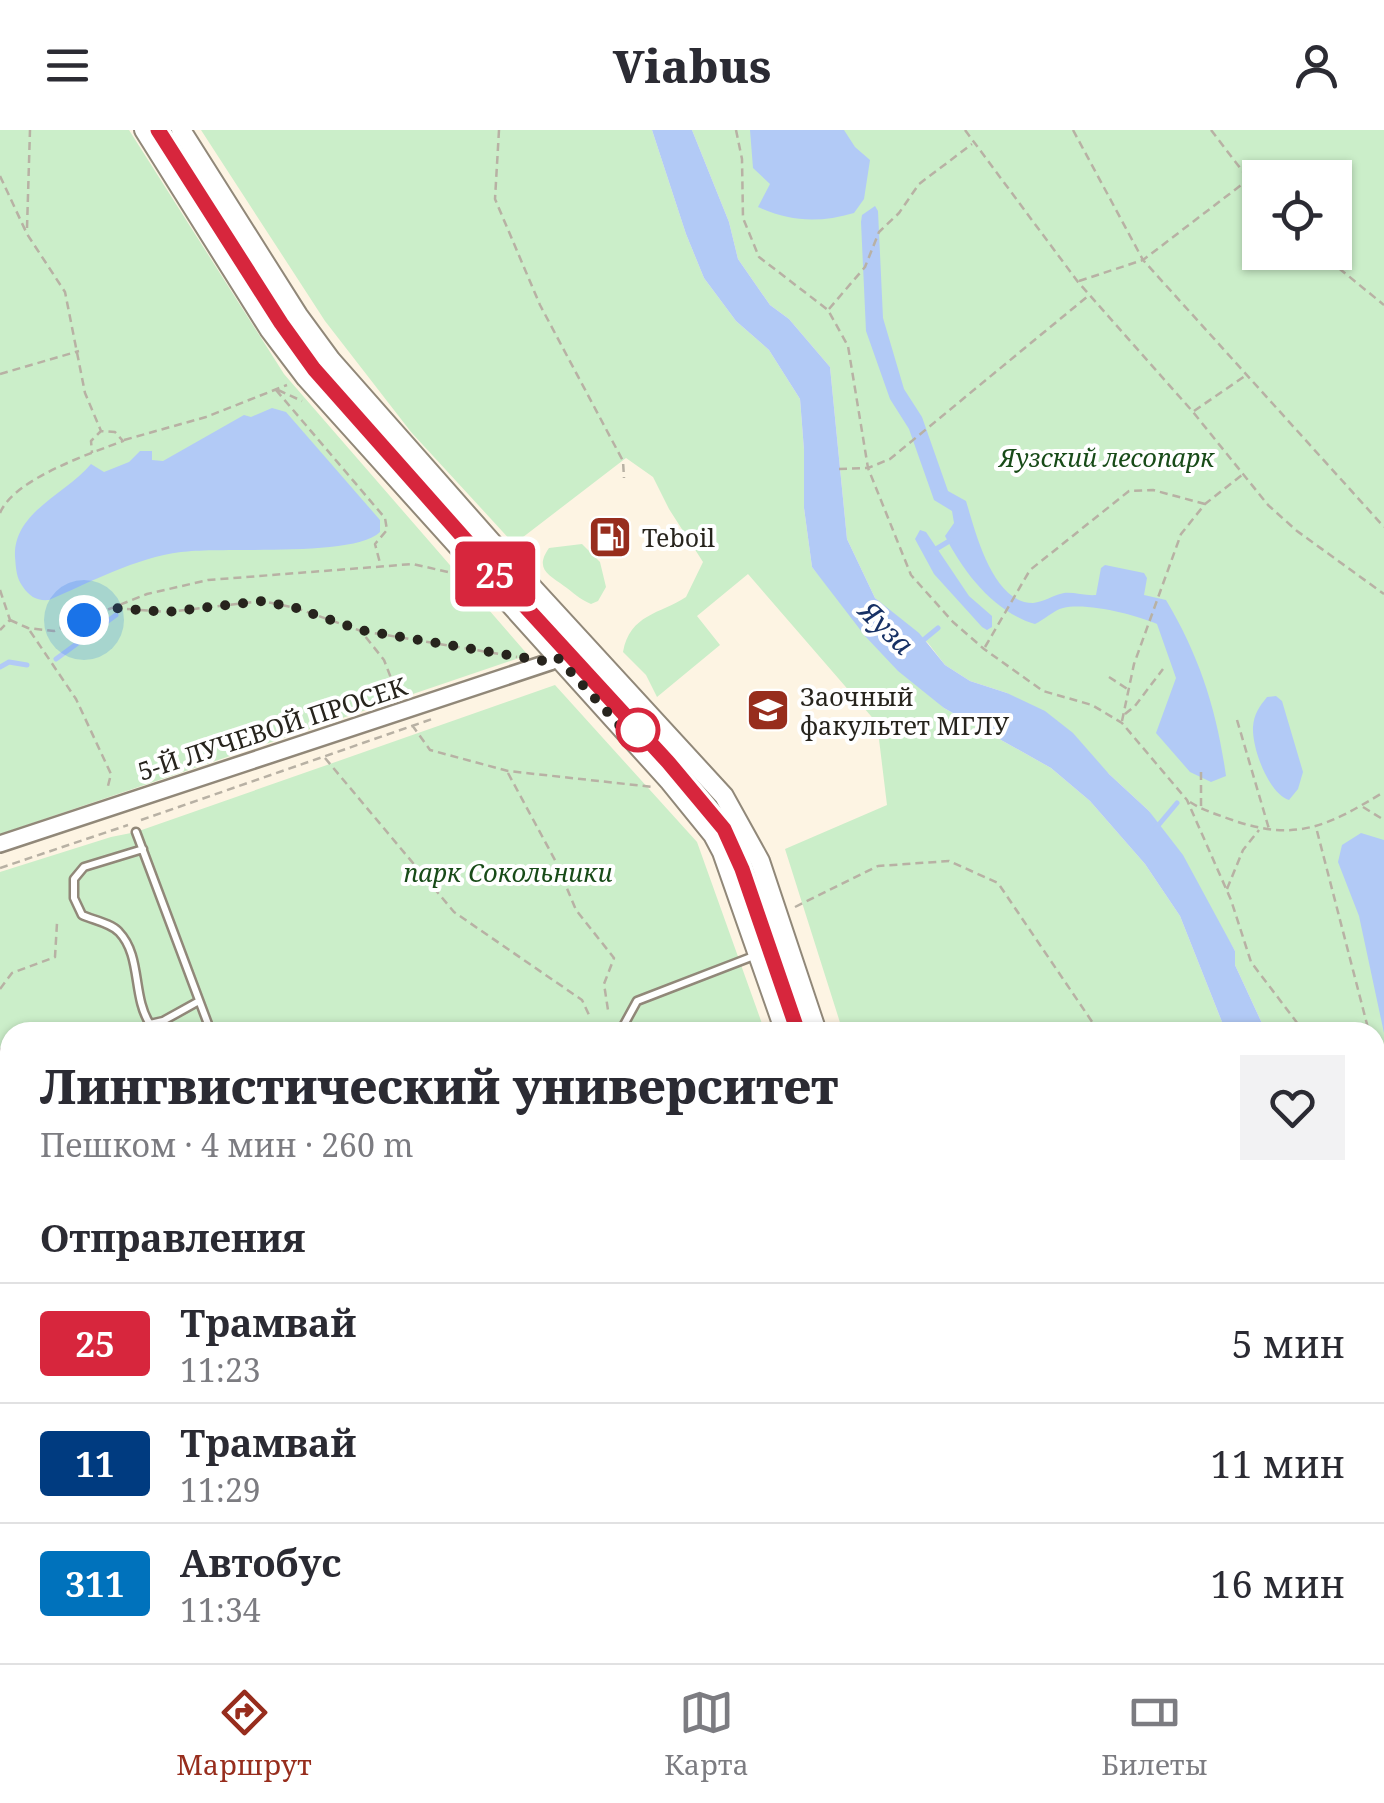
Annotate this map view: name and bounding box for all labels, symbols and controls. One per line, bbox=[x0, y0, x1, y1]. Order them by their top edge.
text: Viabus bbox=[613, 35, 771, 96]
icon: menu bbox=[40, 38, 95, 93]
icon: person bbox=[1289, 38, 1344, 93]
map controls bbox=[1242, 160, 1352, 270]
button: locate bbox=[1242, 160, 1352, 270]
park label: Яузский лесопарк bbox=[997, 440, 1215, 474]
fuel station icon: Teboil bbox=[587, 514, 633, 560]
place label: Teboil bbox=[642, 520, 715, 554]
line badge: 25 bbox=[450, 542, 540, 606]
text: 25 bbox=[475, 551, 515, 598]
water label: Яуза bbox=[850, 590, 923, 662]
your location bbox=[59, 595, 109, 645]
street label: 5-Й ЛУЧЕВОЙ ПРОСЕК bbox=[133, 668, 411, 788]
place label: Заочный факультет МГЛУ bbox=[800, 679, 1010, 742]
school or university icon: Заочный факультет МГЛУ bbox=[745, 687, 791, 733]
unlabelled marker bbox=[617, 709, 659, 751]
park label: парк Сокольники bbox=[404, 855, 613, 889]
text: Лингвистический университет bbox=[40, 1053, 839, 1118]
button: heart bbox=[1240, 1055, 1345, 1160]
text: Пешком · 4 мин · 260 m bbox=[40, 1123, 413, 1166]
text: Отправления bbox=[40, 1211, 306, 1263]
text: Трамвай bbox=[180, 1296, 356, 1348]
text: 5 мин bbox=[1231, 1317, 1345, 1369]
text: 25 bbox=[75, 1320, 115, 1367]
text: 11:23 bbox=[180, 1348, 261, 1391]
text: Трамвай bbox=[180, 1416, 356, 1468]
text: 11 мин bbox=[1210, 1437, 1345, 1489]
text: 11 bbox=[75, 1440, 115, 1487]
text: 11:29 bbox=[180, 1468, 261, 1511]
text: Автобус bbox=[180, 1536, 341, 1588]
text: 16 мин bbox=[1210, 1557, 1345, 1609]
text: 311 bbox=[65, 1560, 125, 1607]
text: 11:34 bbox=[180, 1588, 261, 1631]
tab: Маршрут bbox=[176, 1685, 312, 1783]
tab: Карта bbox=[664, 1685, 749, 1783]
tab: Билеты bbox=[1101, 1685, 1208, 1783]

